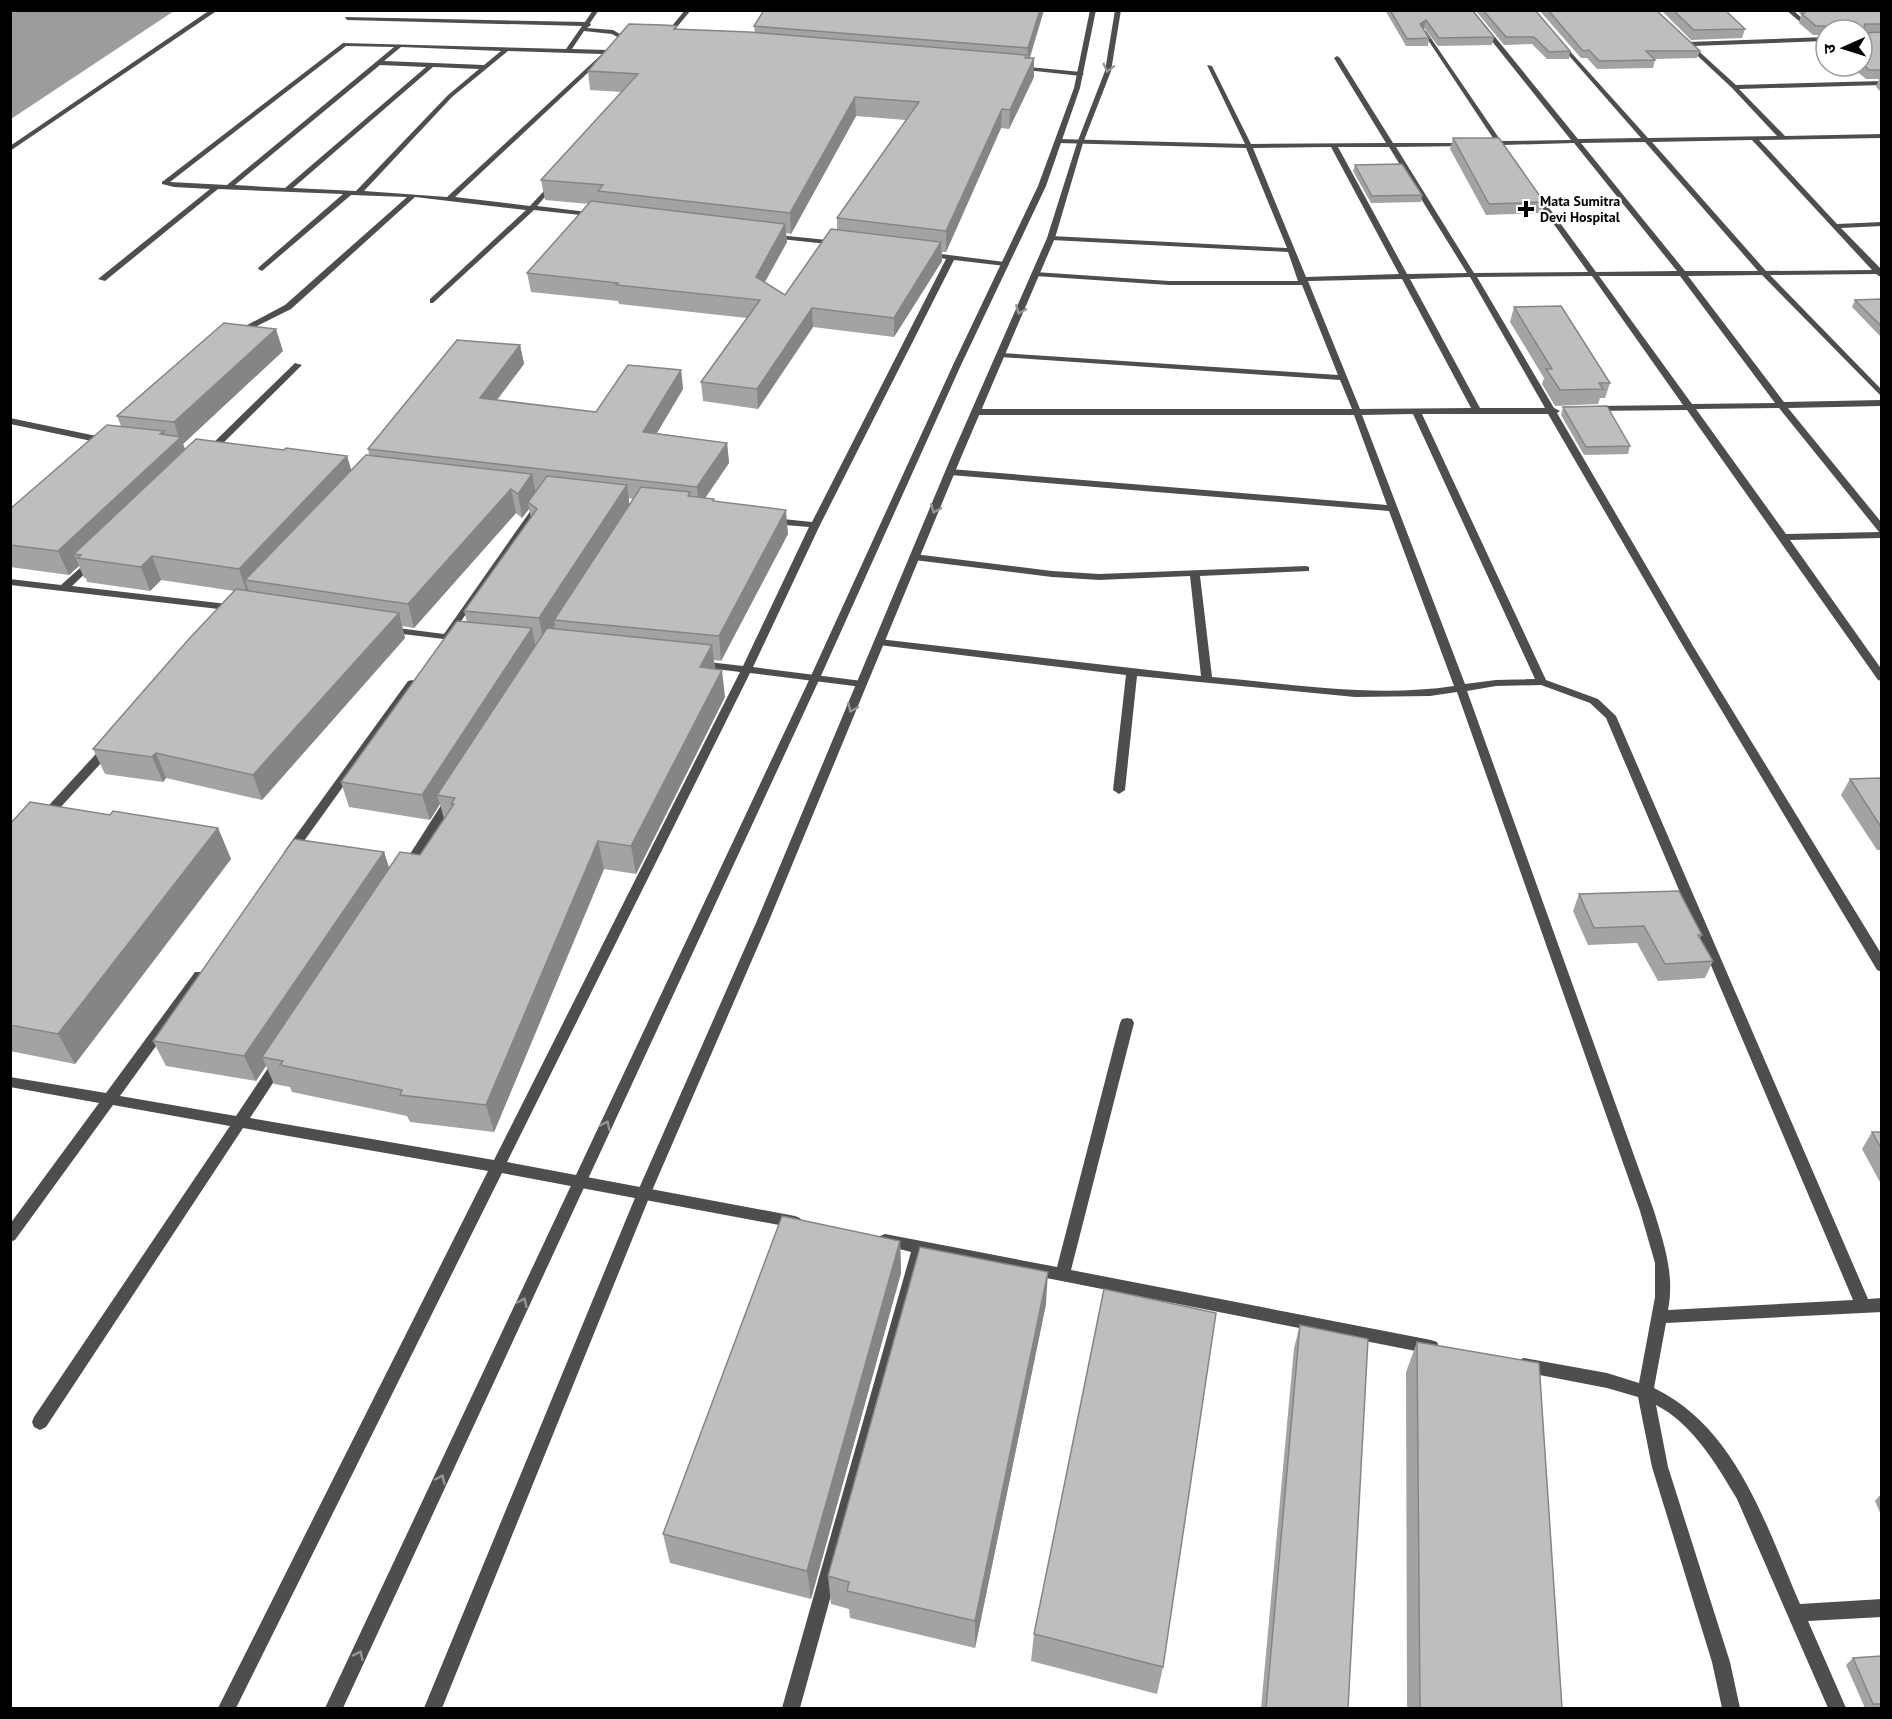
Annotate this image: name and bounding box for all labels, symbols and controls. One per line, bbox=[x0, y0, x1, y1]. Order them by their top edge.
north arrow bbox=[1814, 18, 1874, 78]
text: उ bbox=[1819, 43, 1839, 54]
one-way arrow bbox=[1102, 63, 1115, 73]
place label: Mata Sumitra Devi Hospital bbox=[1540, 192, 1621, 226]
marker: Mata Sumitra Devi Hospital bbox=[1517, 200, 1535, 218]
one-way arrow bbox=[1015, 304, 1027, 315]
one-way arrow bbox=[930, 502, 942, 513]
one-way arrow bbox=[847, 702, 859, 713]
one-way arrow bbox=[598, 1121, 610, 1132]
one-way arrow bbox=[516, 1297, 528, 1308]
one-way arrow bbox=[433, 1474, 445, 1485]
one-way arrow bbox=[351, 1651, 363, 1662]

